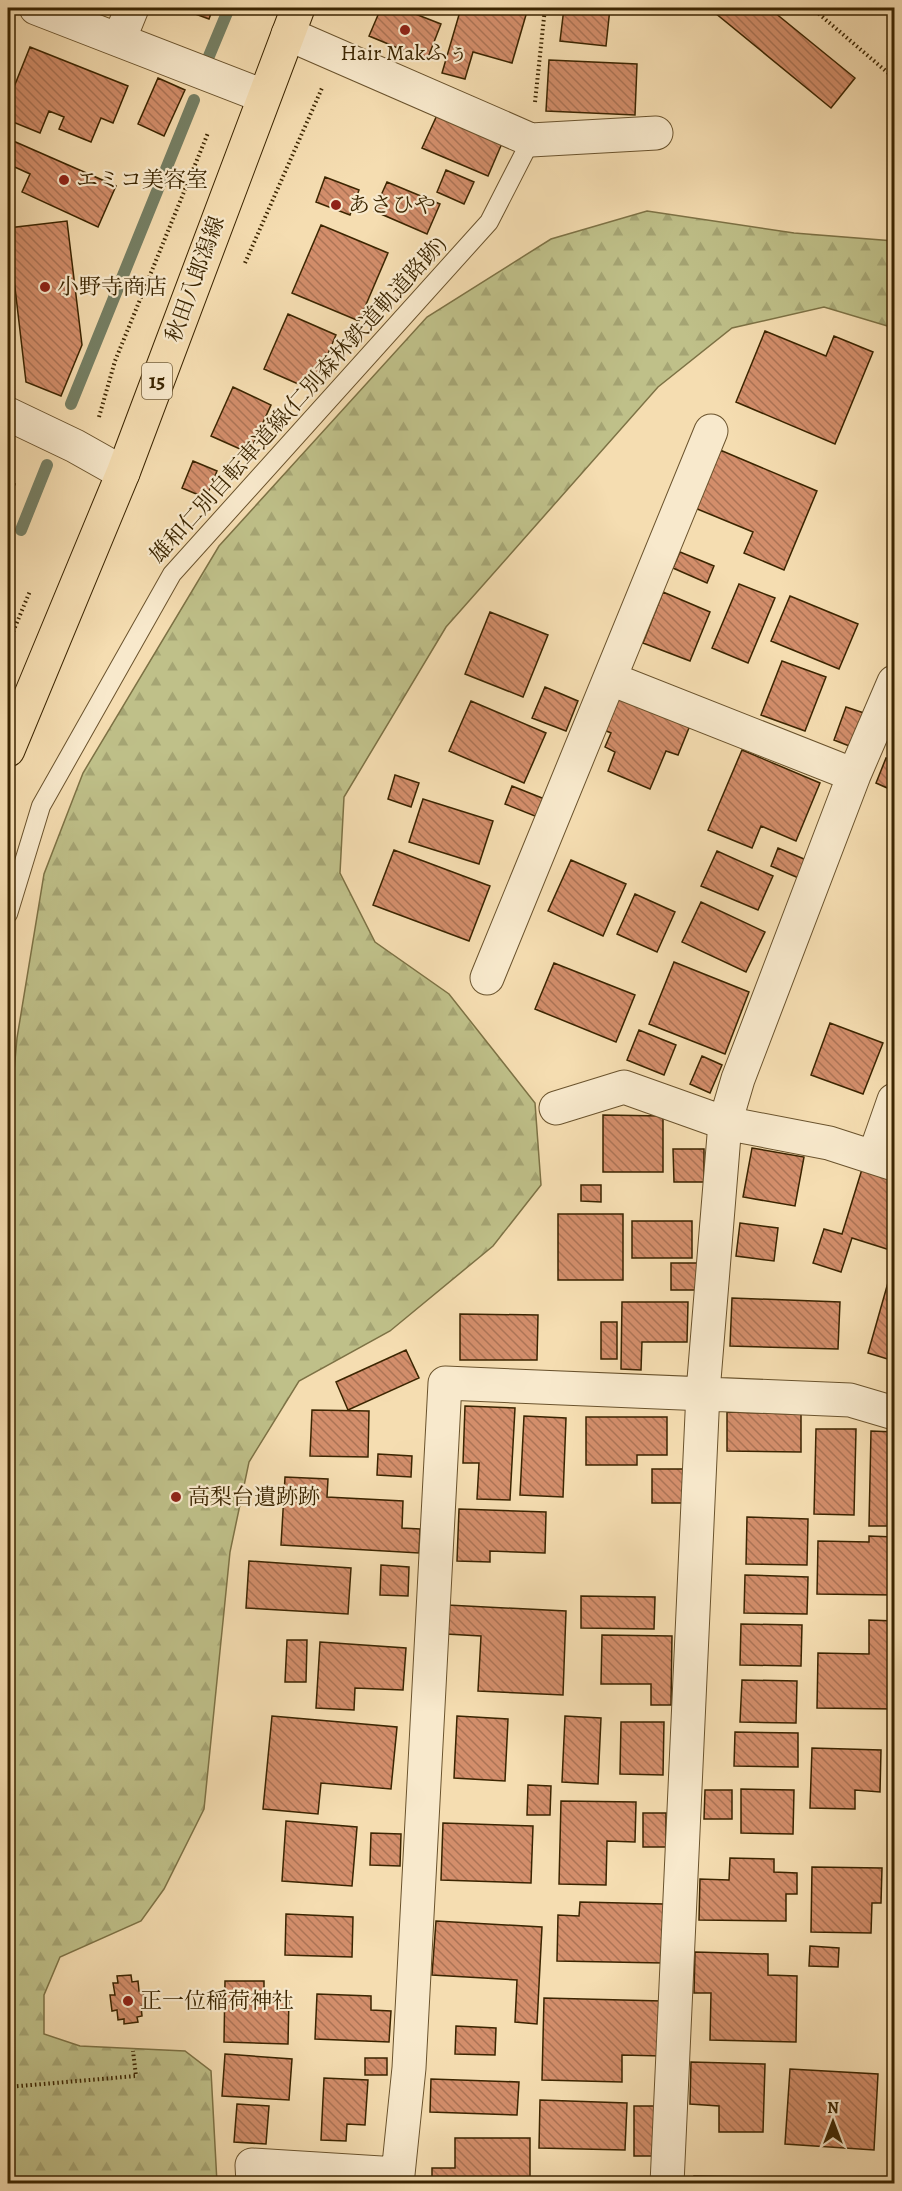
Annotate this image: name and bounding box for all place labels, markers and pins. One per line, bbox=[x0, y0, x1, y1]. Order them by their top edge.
marker: Hair Makふぅ bbox=[398, 23, 412, 37]
place label: Hair Makふぅ bbox=[341, 38, 470, 68]
place label: エミコ美容室 bbox=[76, 165, 208, 195]
marker: エミコ美容室 bbox=[57, 173, 71, 187]
place label: あさひや bbox=[348, 190, 436, 220]
marker: あさひや bbox=[329, 198, 343, 212]
place label: 小野寺商店 bbox=[57, 272, 167, 302]
marker: 小野寺商店 bbox=[38, 280, 52, 294]
place label: 高梨台遺跡跡 bbox=[188, 1482, 320, 1512]
marker: 高梨台遺跡跡 bbox=[169, 1490, 183, 1504]
place label: 正一位稲荷神社 bbox=[140, 1986, 294, 2016]
marker: 正一位稲荷神社 bbox=[121, 1994, 135, 2008]

